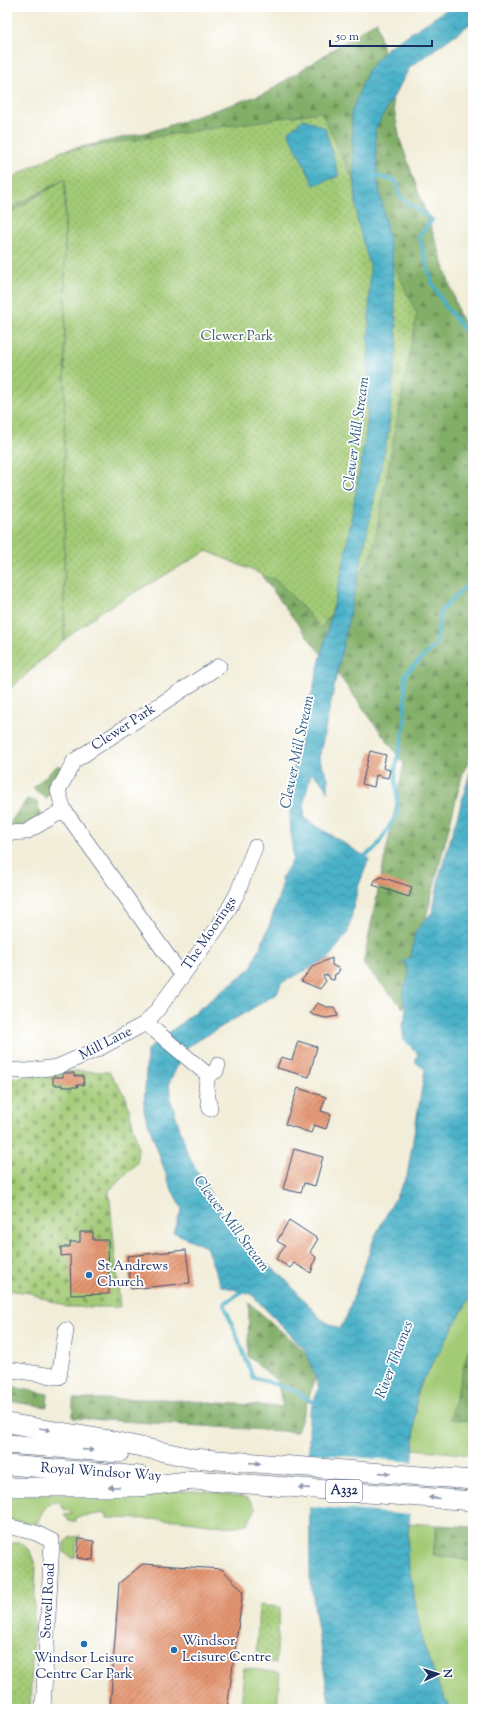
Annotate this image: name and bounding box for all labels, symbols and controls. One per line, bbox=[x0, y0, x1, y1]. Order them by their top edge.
scale bar bbox=[330, 22, 432, 48]
text: 50 m bbox=[335, 28, 359, 46]
park label: Clewer Park bbox=[201, 327, 274, 347]
water label: Clewer Mill Stream bbox=[339, 375, 376, 493]
water label: Clewer Mill Stream bbox=[276, 693, 320, 811]
street label: Clewer Park bbox=[88, 700, 160, 756]
street label: The Moorings bbox=[178, 893, 242, 975]
street label: Mill Lane bbox=[76, 1022, 136, 1066]
water label: Clewer Mill Stream bbox=[188, 1172, 274, 1277]
place label: St Andrews Church bbox=[97, 1257, 168, 1293]
marker: St Andrews Church bbox=[84, 1270, 94, 1280]
water label: River Thames bbox=[371, 1318, 419, 1402]
one-way arrow bbox=[39, 1426, 52, 1432]
one-way arrow bbox=[82, 1447, 94, 1454]
street label: Royal Windsor Way bbox=[40, 1459, 162, 1487]
one-way arrow bbox=[249, 1460, 261, 1467]
one-way arrow bbox=[379, 1470, 391, 1476]
road number: A332 bbox=[326, 1480, 362, 1502]
one-way arrow bbox=[107, 1484, 120, 1490]
one-way arrow bbox=[298, 1485, 310, 1492]
one-way arrow bbox=[428, 1494, 440, 1501]
street label: Stovell Road bbox=[37, 1562, 61, 1639]
place label: Windsor Leisure Centre bbox=[182, 1632, 271, 1668]
marker: Windsor Leisure Centre Car Park bbox=[79, 1639, 89, 1649]
marker: Windsor Leisure Centre bbox=[169, 1645, 179, 1655]
place label: Windsor Leisure Centre Car Park bbox=[34, 1649, 134, 1685]
north arrow bbox=[418, 1654, 458, 1694]
text: N bbox=[439, 1667, 455, 1679]

